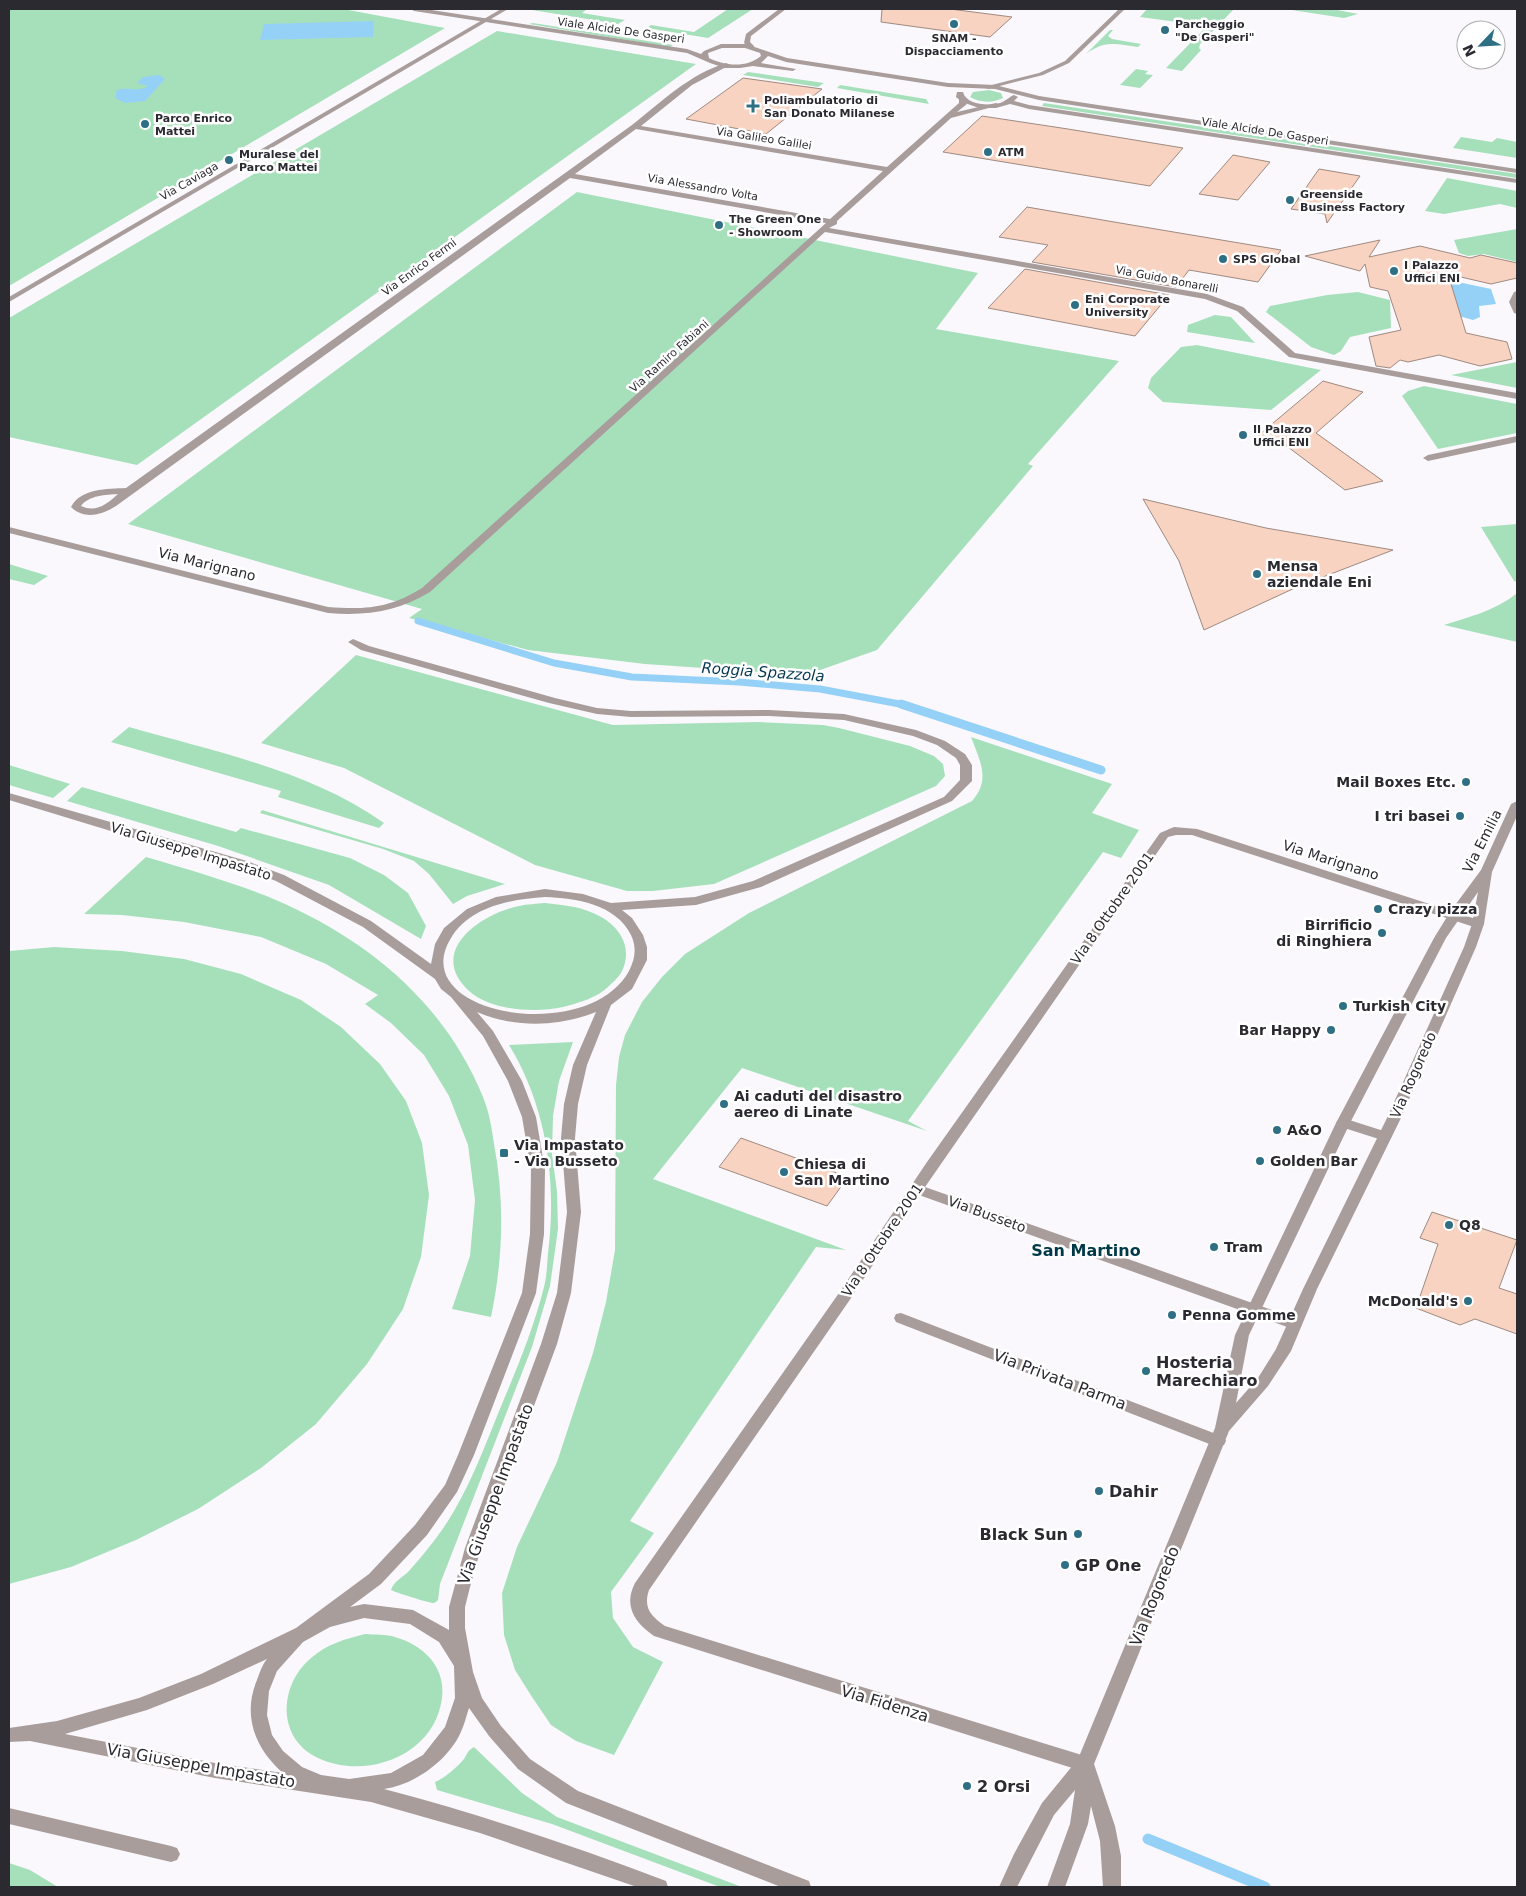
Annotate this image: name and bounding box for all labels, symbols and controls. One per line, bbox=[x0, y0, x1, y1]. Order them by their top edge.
street label: Viale Alcide De Gasperi bbox=[556, 15, 685, 46]
marker: SNAM - Dispacciamento bbox=[948, 18, 960, 30]
place label: Parcheggio "De Gasperi" bbox=[1175, 18, 1254, 44]
north arrow bbox=[1456, 20, 1506, 70]
marker: Parcheggio "De Gasperi" bbox=[1159, 24, 1171, 36]
place label: SNAM - Dispacciamento bbox=[905, 32, 1004, 58]
text: N bbox=[1459, 42, 1479, 59]
place label: Poliambulatorio di San Donato Milanese bbox=[764, 94, 895, 120]
marker: Poliambulatorio di San Donato Milanese bbox=[746, 99, 760, 113]
place label: Parco Enrico Mattei bbox=[155, 112, 233, 138]
street label: Viale Alcide De Gasperi bbox=[1200, 115, 1329, 148]
marker: Parco Enrico Mattei bbox=[139, 118, 151, 130]
street label: Via Galileo Galilei bbox=[715, 125, 812, 152]
marker: ATM bbox=[982, 146, 994, 158]
place label: ATM bbox=[998, 146, 1024, 159]
place label: Muralese del Parco Mattei bbox=[239, 148, 319, 174]
marker: Muralese del Parco Mattei bbox=[223, 154, 235, 166]
street label: Via Caviaga bbox=[158, 160, 221, 203]
street label: Via Alessandro Volta bbox=[647, 171, 759, 204]
place label: Greenside Business Factory bbox=[1300, 188, 1405, 214]
marker: Greenside Business Factory bbox=[1284, 194, 1296, 206]
place label: The Green One - Showroom bbox=[729, 213, 821, 239]
marker: The Green One - Showroom bbox=[713, 219, 725, 231]
street label: Via Enrico Fermi bbox=[379, 236, 459, 299]
marker: SPS Global bbox=[1217, 253, 1229, 265]
place label: SPS Global bbox=[1233, 253, 1300, 266]
place label: I Palazzo Uffici ENI bbox=[1404, 259, 1460, 285]
street label: Via Guido Bonarelli bbox=[1114, 263, 1219, 296]
marker: I Palazzo Uffici ENI bbox=[1388, 265, 1400, 277]
place label: Eni Corporate University bbox=[1085, 293, 1170, 319]
marker: Eni Corporate University bbox=[1069, 299, 1081, 311]
street label: Via Ramiro Fabiani bbox=[627, 317, 712, 395]
place label: II Palazzo Uffici ENI bbox=[1253, 423, 1312, 449]
marker: II Palazzo Uffici ENI bbox=[1237, 429, 1249, 441]
street label: Via Marignano bbox=[156, 544, 258, 584]
place label: Mensa aziendale Eni bbox=[1267, 558, 1372, 590]
marker: Mensa aziendale Eni bbox=[1251, 568, 1263, 580]
water label: Roggia Spazzola bbox=[701, 659, 825, 685]
place label: Mail Boxes Etc. bbox=[1336, 774, 1456, 790]
marker: Mail Boxes Etc. bbox=[1460, 776, 1472, 788]
street label: Via Emilia bbox=[1459, 807, 1505, 875]
place label: I tri basei bbox=[1375, 808, 1450, 824]
marker: I tri basei bbox=[1454, 810, 1466, 822]
street label: Via Giuseppe Impastato bbox=[109, 819, 273, 883]
street label: Via Marignano bbox=[1281, 837, 1381, 883]
street label: Via 8 Ottobre 2001 bbox=[1067, 849, 1157, 967]
place label: Crazy pizza bbox=[1388, 901, 1477, 917]
marker: Crazy pizza bbox=[1372, 903, 1384, 915]
place label: Birrificio di Ringhiera bbox=[1276, 917, 1372, 949]
marker: Birrificio di Ringhiera bbox=[1376, 927, 1388, 939]
place label: Turkish City bbox=[1353, 998, 1446, 1014]
marker: Turkish City bbox=[1337, 1000, 1349, 1012]
place label: Bar Happy bbox=[1239, 1022, 1321, 1038]
marker: Bar Happy bbox=[1325, 1024, 1337, 1036]
street label: Via Rogoredo bbox=[1387, 1029, 1439, 1121]
place label: Ai caduti del disastro aereo di Linate bbox=[734, 1088, 902, 1120]
marker: Ai caduti del disastro aereo di Linate bbox=[718, 1098, 730, 1110]
place label: A&O bbox=[1287, 1122, 1322, 1138]
marker: A&O bbox=[1271, 1124, 1283, 1136]
place label: Via Impastato - Via Busseto bbox=[514, 1137, 624, 1169]
marker: Via Impastato - Via Busseto bbox=[498, 1147, 510, 1159]
place label: Golden Bar bbox=[1270, 1153, 1357, 1169]
marker: Golden Bar bbox=[1254, 1155, 1266, 1167]
place label: Chiesa di San Martino bbox=[794, 1156, 890, 1188]
marker: Chiesa di San Martino bbox=[778, 1166, 790, 1178]
street label: Via 8 Ottobre 2001 bbox=[838, 1180, 926, 1300]
street label: Via Busseto bbox=[946, 1192, 1028, 1236]
place label: Q8 bbox=[1459, 1217, 1481, 1233]
marker: Q8 bbox=[1443, 1219, 1455, 1231]
place label: Tram bbox=[1224, 1239, 1263, 1255]
district label: San Martino bbox=[1031, 1241, 1141, 1260]
marker: Tram bbox=[1208, 1241, 1220, 1253]
place label: McDonald's bbox=[1368, 1293, 1458, 1309]
marker: McDonald's bbox=[1462, 1295, 1474, 1307]
place label: Penna Gomme bbox=[1182, 1307, 1296, 1323]
marker: Penna Gomme bbox=[1166, 1309, 1178, 1321]
street label: Via Privata Parma bbox=[991, 1345, 1129, 1414]
place label: Hosteria Marechiaro bbox=[1156, 1353, 1258, 1390]
marker: Hosteria Marechiaro bbox=[1140, 1365, 1152, 1377]
street label: Via Giuseppe Impastato bbox=[454, 1401, 537, 1587]
place label: Dahir bbox=[1109, 1482, 1158, 1501]
marker: Dahir bbox=[1093, 1485, 1105, 1497]
place label: Black Sun bbox=[980, 1525, 1068, 1544]
marker: Black Sun bbox=[1072, 1528, 1084, 1540]
street label: Via Rogoredo bbox=[1126, 1543, 1183, 1649]
place label: GP One bbox=[1075, 1556, 1141, 1575]
marker: GP One bbox=[1059, 1559, 1071, 1571]
street label: Via Fidenza bbox=[839, 1681, 931, 1726]
street label: Via Giuseppe Impastato bbox=[105, 1740, 297, 1791]
place label: 2 Orsi bbox=[977, 1777, 1030, 1796]
marker: 2 Orsi bbox=[961, 1780, 973, 1792]

